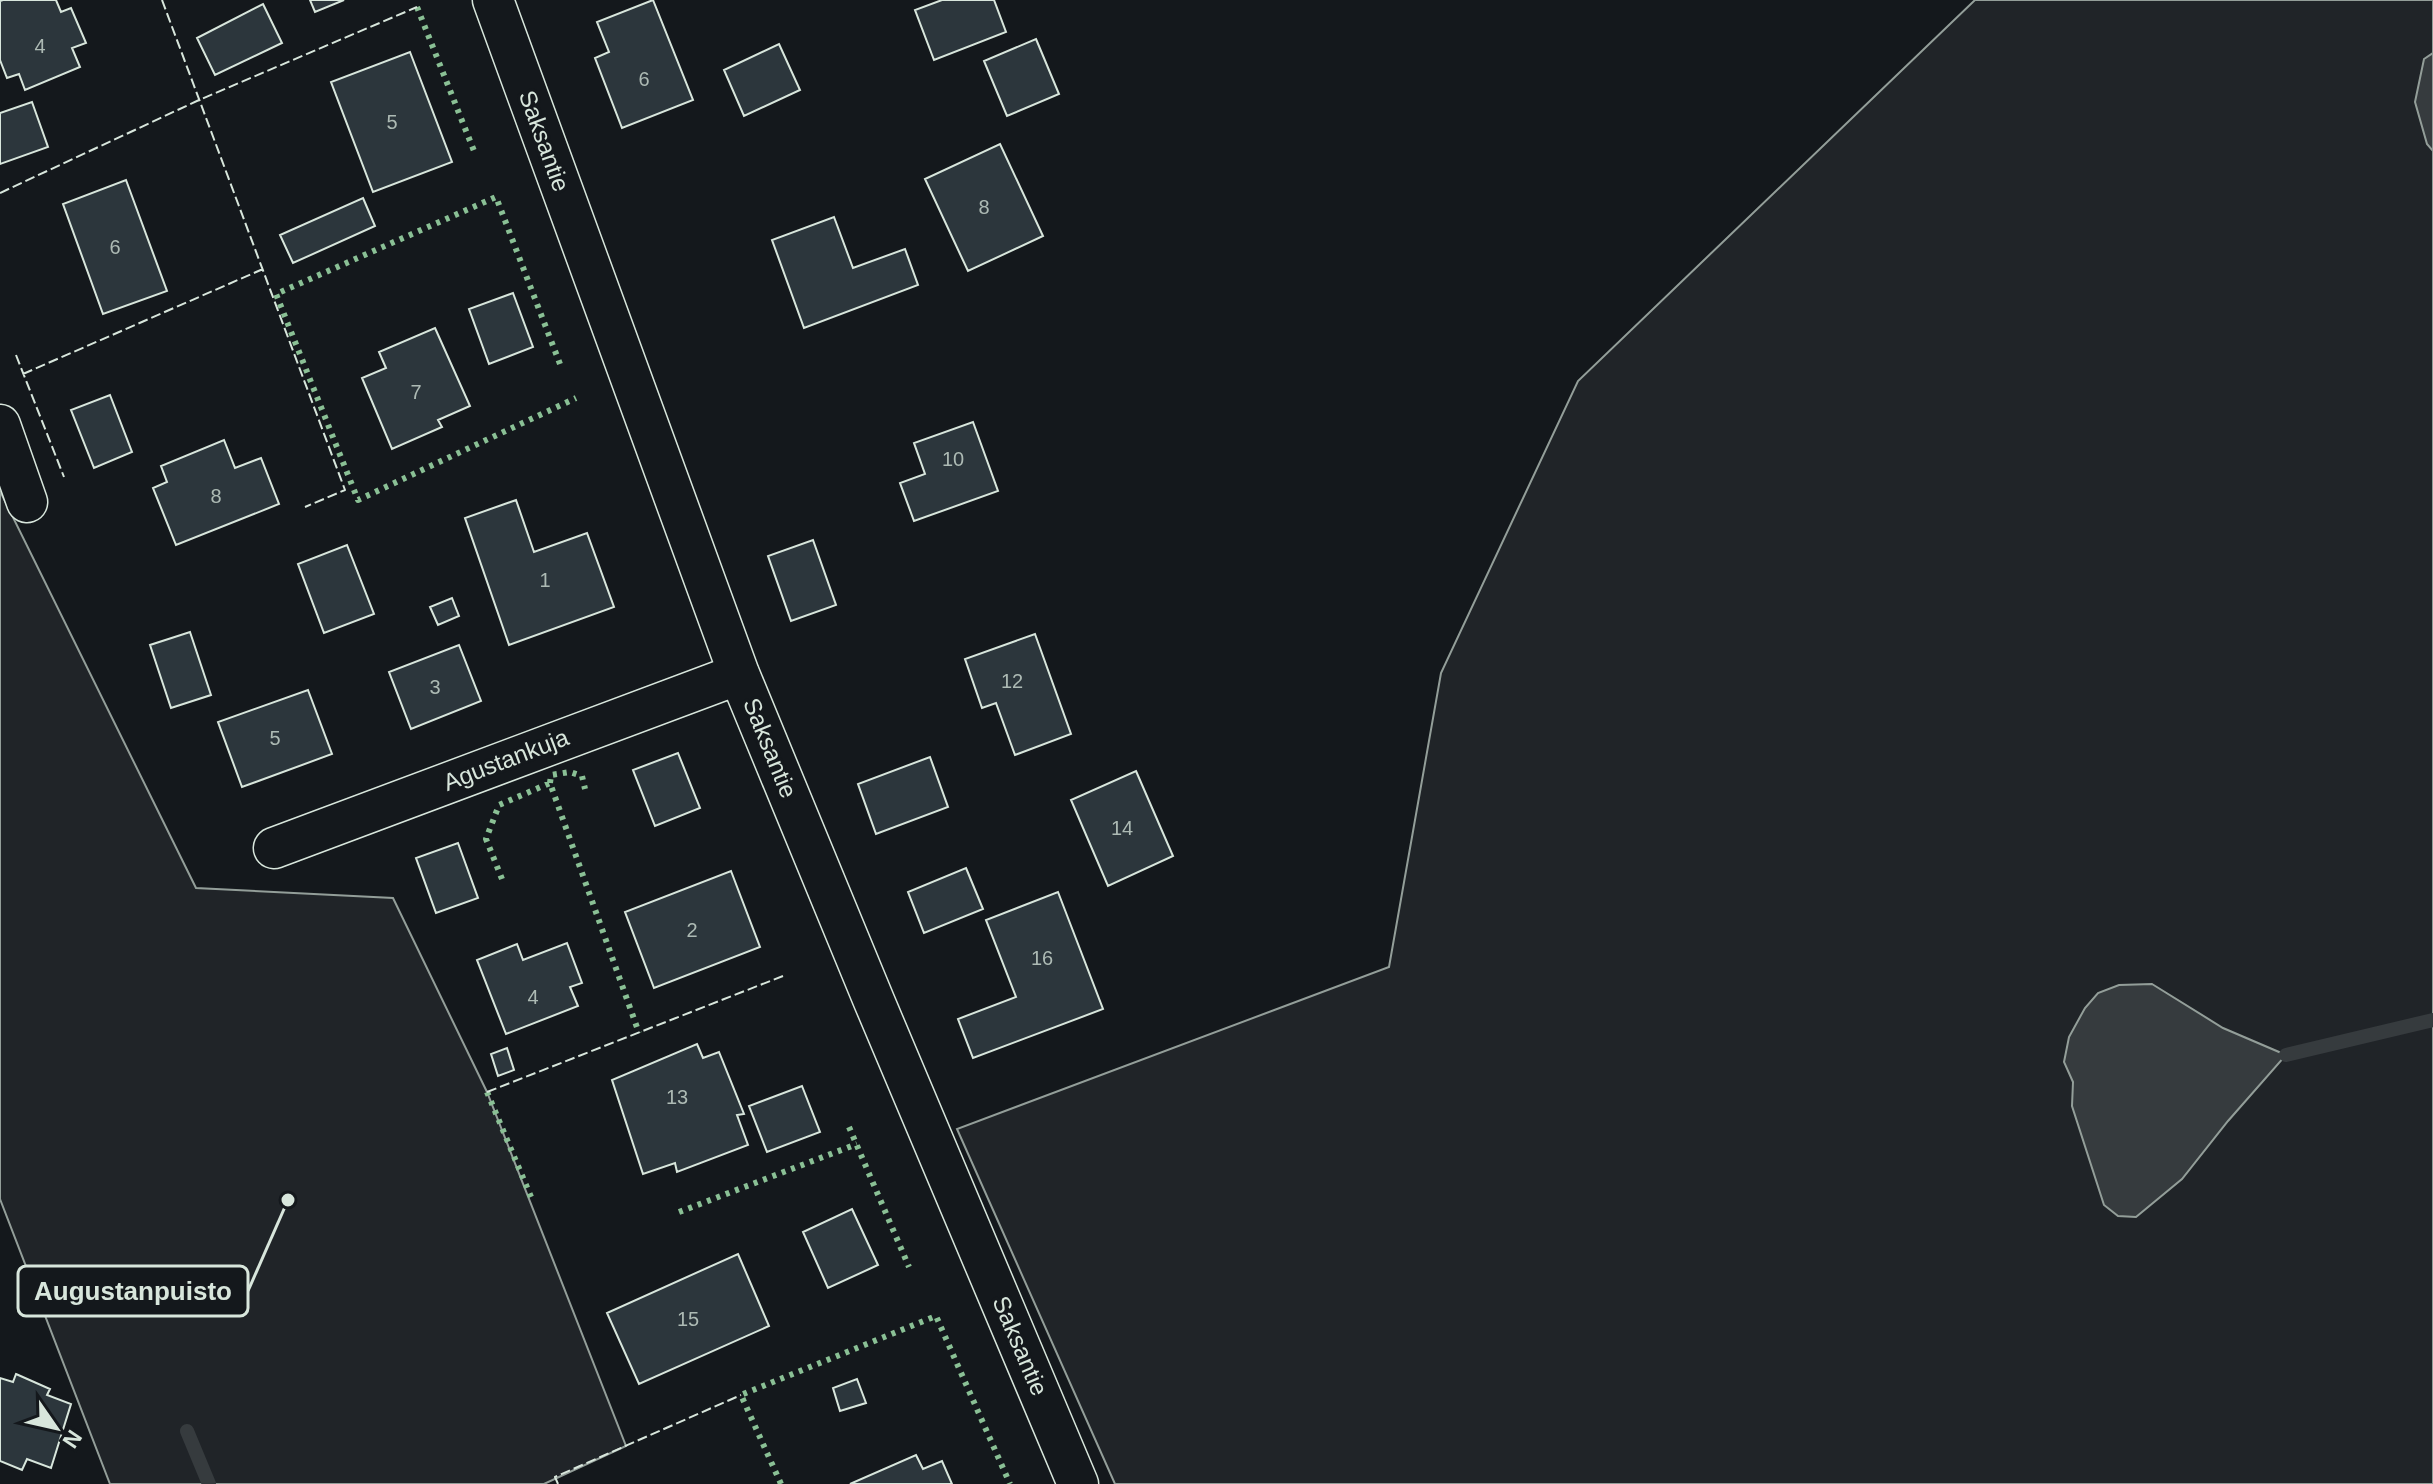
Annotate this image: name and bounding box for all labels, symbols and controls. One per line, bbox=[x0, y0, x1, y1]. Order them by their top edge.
house number: 4 bbox=[34, 35, 46, 57]
house number: 6 bbox=[638, 68, 650, 90]
street label: Saksantie bbox=[514, 87, 575, 195]
house number: 5 bbox=[386, 111, 398, 133]
house number: 8 bbox=[978, 196, 990, 218]
house number: 6 bbox=[109, 236, 121, 258]
house number: 7 bbox=[410, 381, 422, 403]
house number: 10 bbox=[942, 448, 964, 470]
house number: 8 bbox=[210, 485, 222, 507]
house number: 1 bbox=[539, 569, 551, 591]
house number: 12 bbox=[1001, 670, 1023, 692]
house number: 3 bbox=[429, 676, 441, 698]
street label: Saksantie bbox=[738, 694, 803, 802]
street label: Agustankuja bbox=[439, 723, 573, 796]
house number: 5 bbox=[269, 727, 281, 749]
house number: 14 bbox=[1111, 817, 1133, 839]
house number: 2 bbox=[686, 919, 698, 941]
house number: 16 bbox=[1031, 947, 1053, 969]
house number: 4 bbox=[527, 986, 539, 1008]
house number: 13 bbox=[666, 1086, 688, 1108]
callout: Augustanpuisto bbox=[18, 1266, 248, 1316]
text: Augustanpuisto bbox=[34, 1276, 232, 1306]
street label: Saksantie bbox=[987, 1292, 1053, 1400]
house number: 15 bbox=[677, 1308, 699, 1330]
north arrow bbox=[16, 1388, 96, 1468]
text: N bbox=[57, 1425, 87, 1452]

